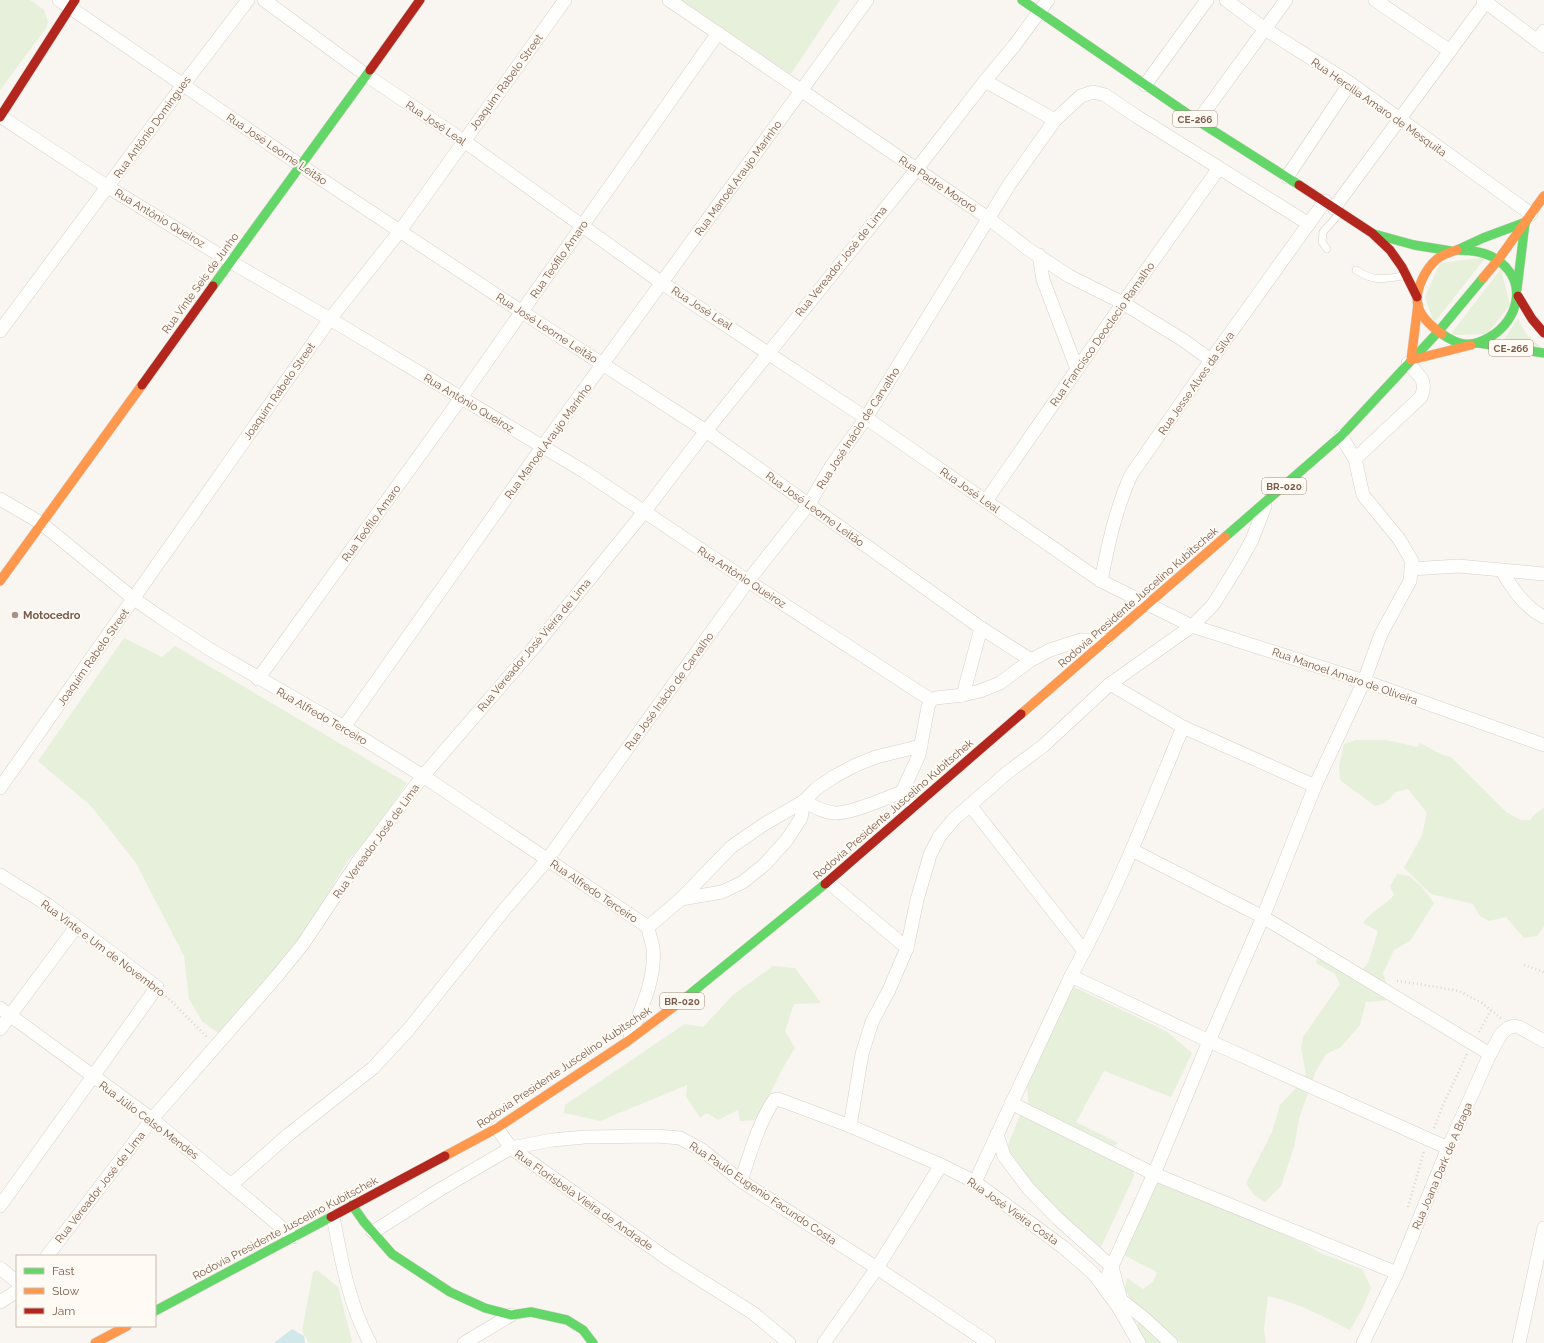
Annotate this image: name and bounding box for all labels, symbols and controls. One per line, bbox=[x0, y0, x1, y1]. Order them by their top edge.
street label: Joaquim Rabelo Street bbox=[467, 31, 546, 133]
street label: Rua Hercilia Amaro de Mesquita bbox=[1309, 56, 1449, 159]
street label: Rua Antônio Domingues bbox=[111, 74, 194, 181]
street label: Rua José Leal bbox=[403, 98, 468, 148]
street label: Rua José Leorne Leitão bbox=[224, 111, 330, 188]
road number: CE-266 bbox=[1173, 111, 1217, 127]
street label: Rua Manoel Araujo Marinho bbox=[692, 118, 785, 239]
street label: Rua Padre Mororó bbox=[896, 153, 980, 216]
street label: Rua Antônio Queiroz bbox=[112, 186, 208, 251]
street label: Rua Vereador José de Lima bbox=[793, 204, 890, 319]
street label: Rua Teófilo Amaro bbox=[528, 218, 591, 301]
street label: Rua Vinte Seis de Junho bbox=[159, 230, 242, 336]
street label: Rua Francisco Deoclecio Ramalho bbox=[1047, 259, 1158, 409]
street label: Rua José Leal bbox=[669, 284, 735, 333]
street label: Rua José Leorne Leitão bbox=[493, 291, 600, 366]
street label: Rua Jesse Alves da Silva bbox=[1156, 329, 1237, 437]
street label: Joaquim Rabelo Street bbox=[241, 340, 318, 442]
road number: CE-266 bbox=[1489, 340, 1533, 356]
street label: Rua José Inácio de Carvalho bbox=[814, 365, 903, 492]
street label: Rua Antônio Queiroz bbox=[421, 371, 517, 436]
street label: Rua Manoel Araujo Marinho bbox=[502, 381, 595, 502]
street label: Rua José Leal bbox=[937, 465, 1002, 516]
street label: Rua José Leorne Leitão bbox=[763, 469, 867, 550]
road number: BR-020 bbox=[1262, 478, 1306, 494]
street label: Rua Teófilo Amaro bbox=[339, 482, 404, 564]
street label: Rodovia Presidente Juscelino Kubitschek bbox=[1056, 524, 1221, 670]
street label: Rua Antônio Queiroz bbox=[695, 544, 789, 611]
street label: Rua Vereador José Vieira de Lima bbox=[475, 576, 594, 714]
street label: Joaquim Rabelo Street bbox=[55, 606, 132, 708]
place label: Motocedro bbox=[23, 609, 81, 622]
marker: Motocedro bbox=[10, 610, 20, 620]
street label: Rua José Inácio de Carvalho bbox=[622, 629, 717, 753]
street label: Rua Manoel Amaro de Oliveira bbox=[1270, 645, 1419, 708]
street label: Rua Alfredo Terceiro bbox=[274, 685, 370, 748]
street label: Rodovia Presidente Juscelino Kubitschek bbox=[811, 736, 976, 882]
street label: Rua Vereador José de Lima bbox=[331, 782, 422, 901]
street label: Rua Alfredo Terceiro bbox=[547, 857, 640, 926]
street label: Rua Vinte e Um de Novembro bbox=[38, 898, 168, 999]
road number: BR-020 bbox=[660, 993, 704, 1009]
street label: Rodovia Presidente Juscelino Kubitschek bbox=[475, 1004, 654, 1131]
street label: Rua Júlio Celso Mendes bbox=[96, 1079, 201, 1162]
street label: Rua Joana Dark de A Braga bbox=[1410, 1101, 1475, 1232]
street label: Rua Vereador José de Lima bbox=[53, 1129, 148, 1246]
street label: Rua Paulo Eugenio Facundo Costa bbox=[687, 1139, 839, 1248]
street label: Rua Florisbela Vieira de Andrade bbox=[512, 1148, 656, 1254]
street label: Rodovia Presidente Juscelino Kubitschek bbox=[190, 1174, 380, 1283]
street label: Rua José Vieira Costa bbox=[965, 1175, 1061, 1248]
legend bbox=[16, 1255, 156, 1327]
text: Fast bbox=[52, 1264, 75, 1278]
text: Slow bbox=[52, 1284, 79, 1298]
text: Jam bbox=[52, 1304, 75, 1318]

